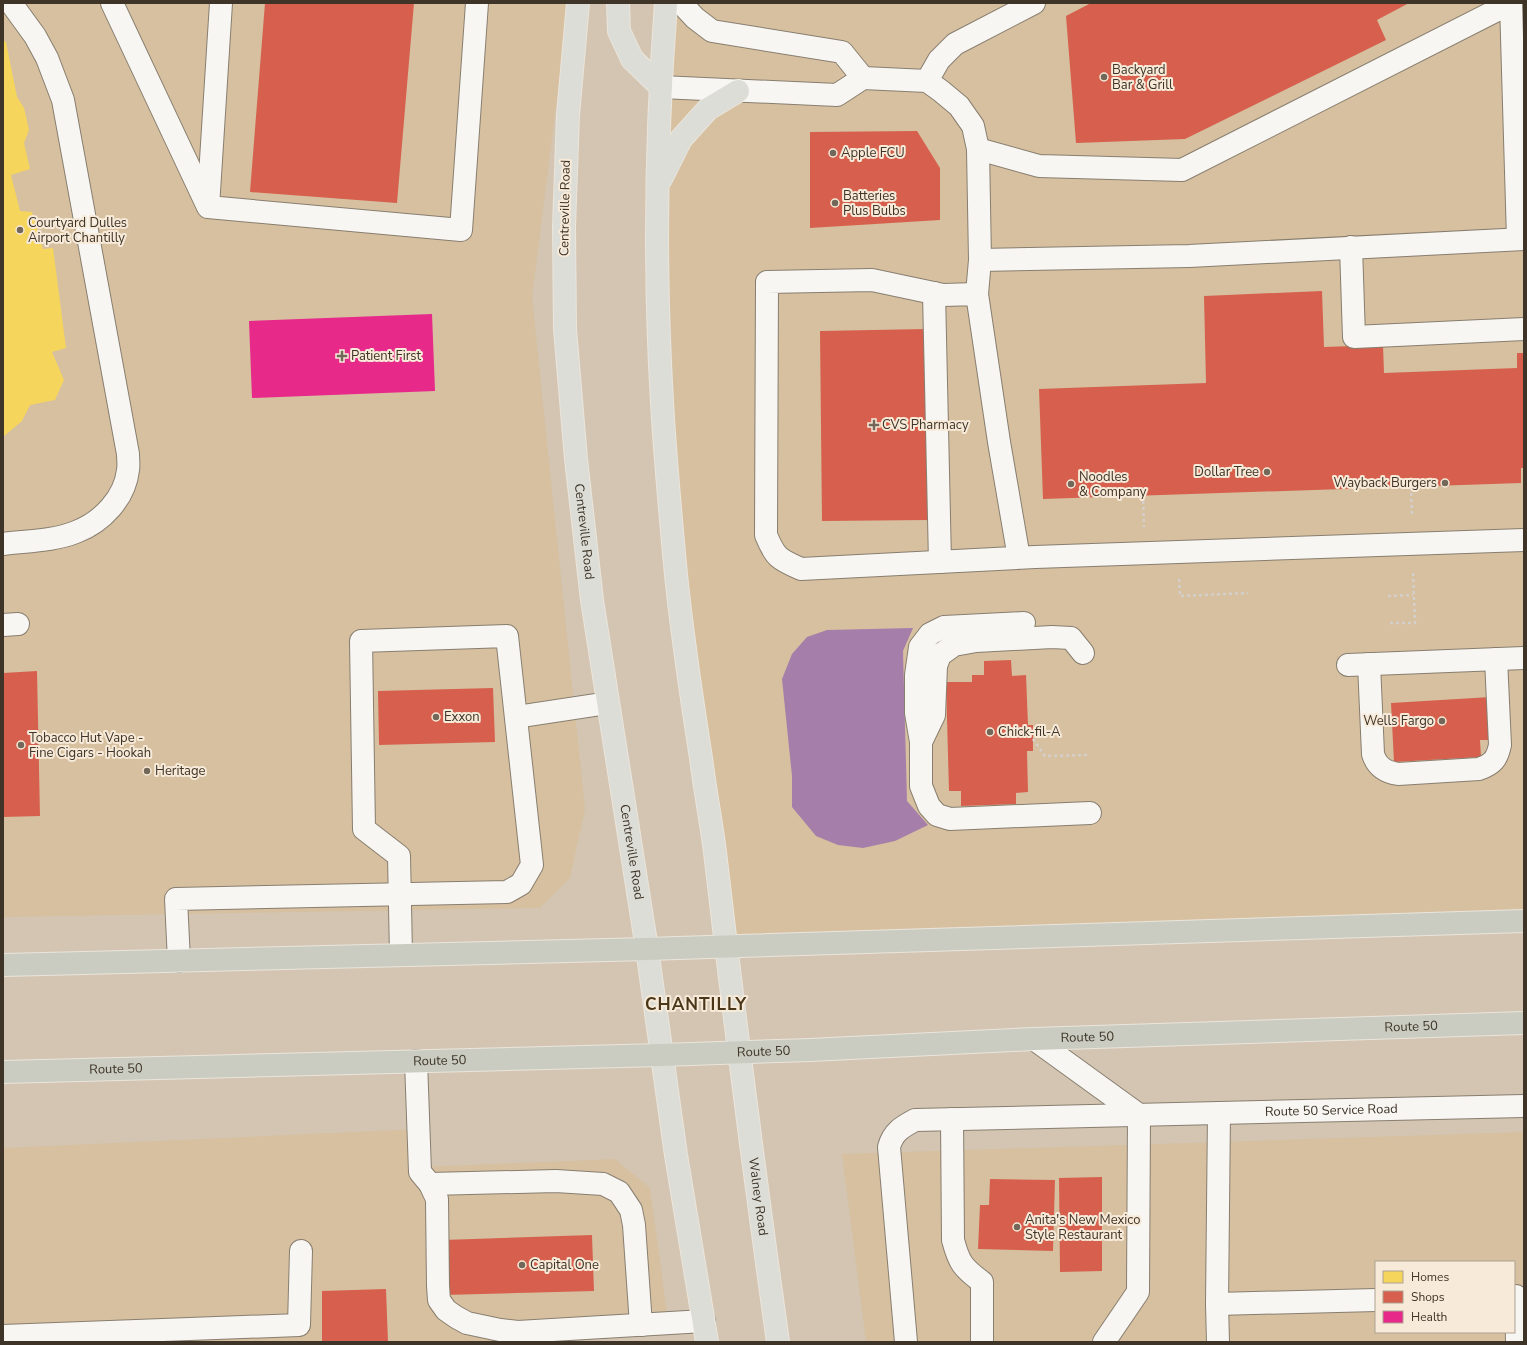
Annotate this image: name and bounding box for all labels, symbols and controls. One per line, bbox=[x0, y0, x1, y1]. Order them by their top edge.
place label: Backyard Bar & Grill bbox=[1112, 61, 1173, 94]
marker: Backyard Bar & Grill bbox=[1099, 72, 1109, 82]
place label: Apple FCU bbox=[841, 144, 905, 162]
marker: Apple FCU bbox=[828, 148, 838, 158]
street label: Centreville Road bbox=[555, 160, 575, 256]
place label: Batteries Plus Bulbs bbox=[843, 187, 906, 220]
marker: Batteries Plus Bulbs bbox=[830, 198, 840, 208]
place label: Courtyard Dulles Airport Chantilly bbox=[28, 214, 127, 247]
marker: Courtyard Dulles Airport Chantilly bbox=[15, 225, 25, 235]
place label: Patient First bbox=[351, 347, 421, 365]
marker: Patient First bbox=[336, 350, 348, 362]
place label: CVS Pharmacy bbox=[882, 416, 969, 434]
marker: CVS Pharmacy bbox=[869, 420, 879, 430]
place label: Dollar Tree bbox=[1194, 463, 1259, 481]
marker: Dollar Tree bbox=[1262, 467, 1272, 477]
place label: Noodles & Company bbox=[1079, 468, 1147, 501]
place label: Wayback Burgers bbox=[1334, 474, 1437, 492]
marker: Wayback Burgers bbox=[1440, 478, 1450, 488]
marker: Noodles & Company bbox=[1066, 479, 1076, 489]
street label: Centreville Road bbox=[570, 483, 599, 581]
place label: Exxon bbox=[444, 708, 480, 726]
marker: Exxon bbox=[431, 712, 441, 722]
place label: Wells Fargo bbox=[1363, 712, 1434, 730]
marker: Wells Fargo bbox=[1437, 716, 1447, 726]
place label: Chick-fil-A bbox=[998, 723, 1061, 741]
marker: Chick-fil-A bbox=[985, 727, 995, 737]
place label: Tobacco Hut Vape - Fine Cigars - Hookah bbox=[29, 729, 151, 762]
marker: Tobacco Hut Vape - Fine Cigars - Hookah bbox=[16, 740, 26, 750]
place label: Heritage bbox=[155, 762, 206, 780]
marker: Heritage bbox=[142, 766, 152, 776]
street label: Centreville Road bbox=[615, 803, 648, 901]
district label: CHANTILLY bbox=[645, 993, 747, 1016]
street label: Route 50 bbox=[1384, 1017, 1438, 1037]
street label: Route 50 bbox=[1060, 1027, 1115, 1047]
street label: Route 50 bbox=[737, 1042, 791, 1061]
street label: Route 50 bbox=[413, 1051, 467, 1070]
street label: Route 50 bbox=[89, 1059, 143, 1079]
street label: Route 50 Service Road bbox=[1265, 1100, 1398, 1121]
street label: Walney Road bbox=[744, 1156, 772, 1237]
place label: Anita's New Mexico Style Restaurant bbox=[1025, 1211, 1140, 1244]
marker: Anita's New Mexico Style Restaurant bbox=[1012, 1222, 1022, 1232]
place label: Capital One bbox=[530, 1256, 599, 1274]
marker: Capital One bbox=[517, 1260, 527, 1270]
legend bbox=[1375, 1261, 1515, 1333]
text: Homes bbox=[1411, 1269, 1449, 1285]
text: Shops bbox=[1411, 1289, 1445, 1305]
text: Health bbox=[1411, 1309, 1447, 1325]

